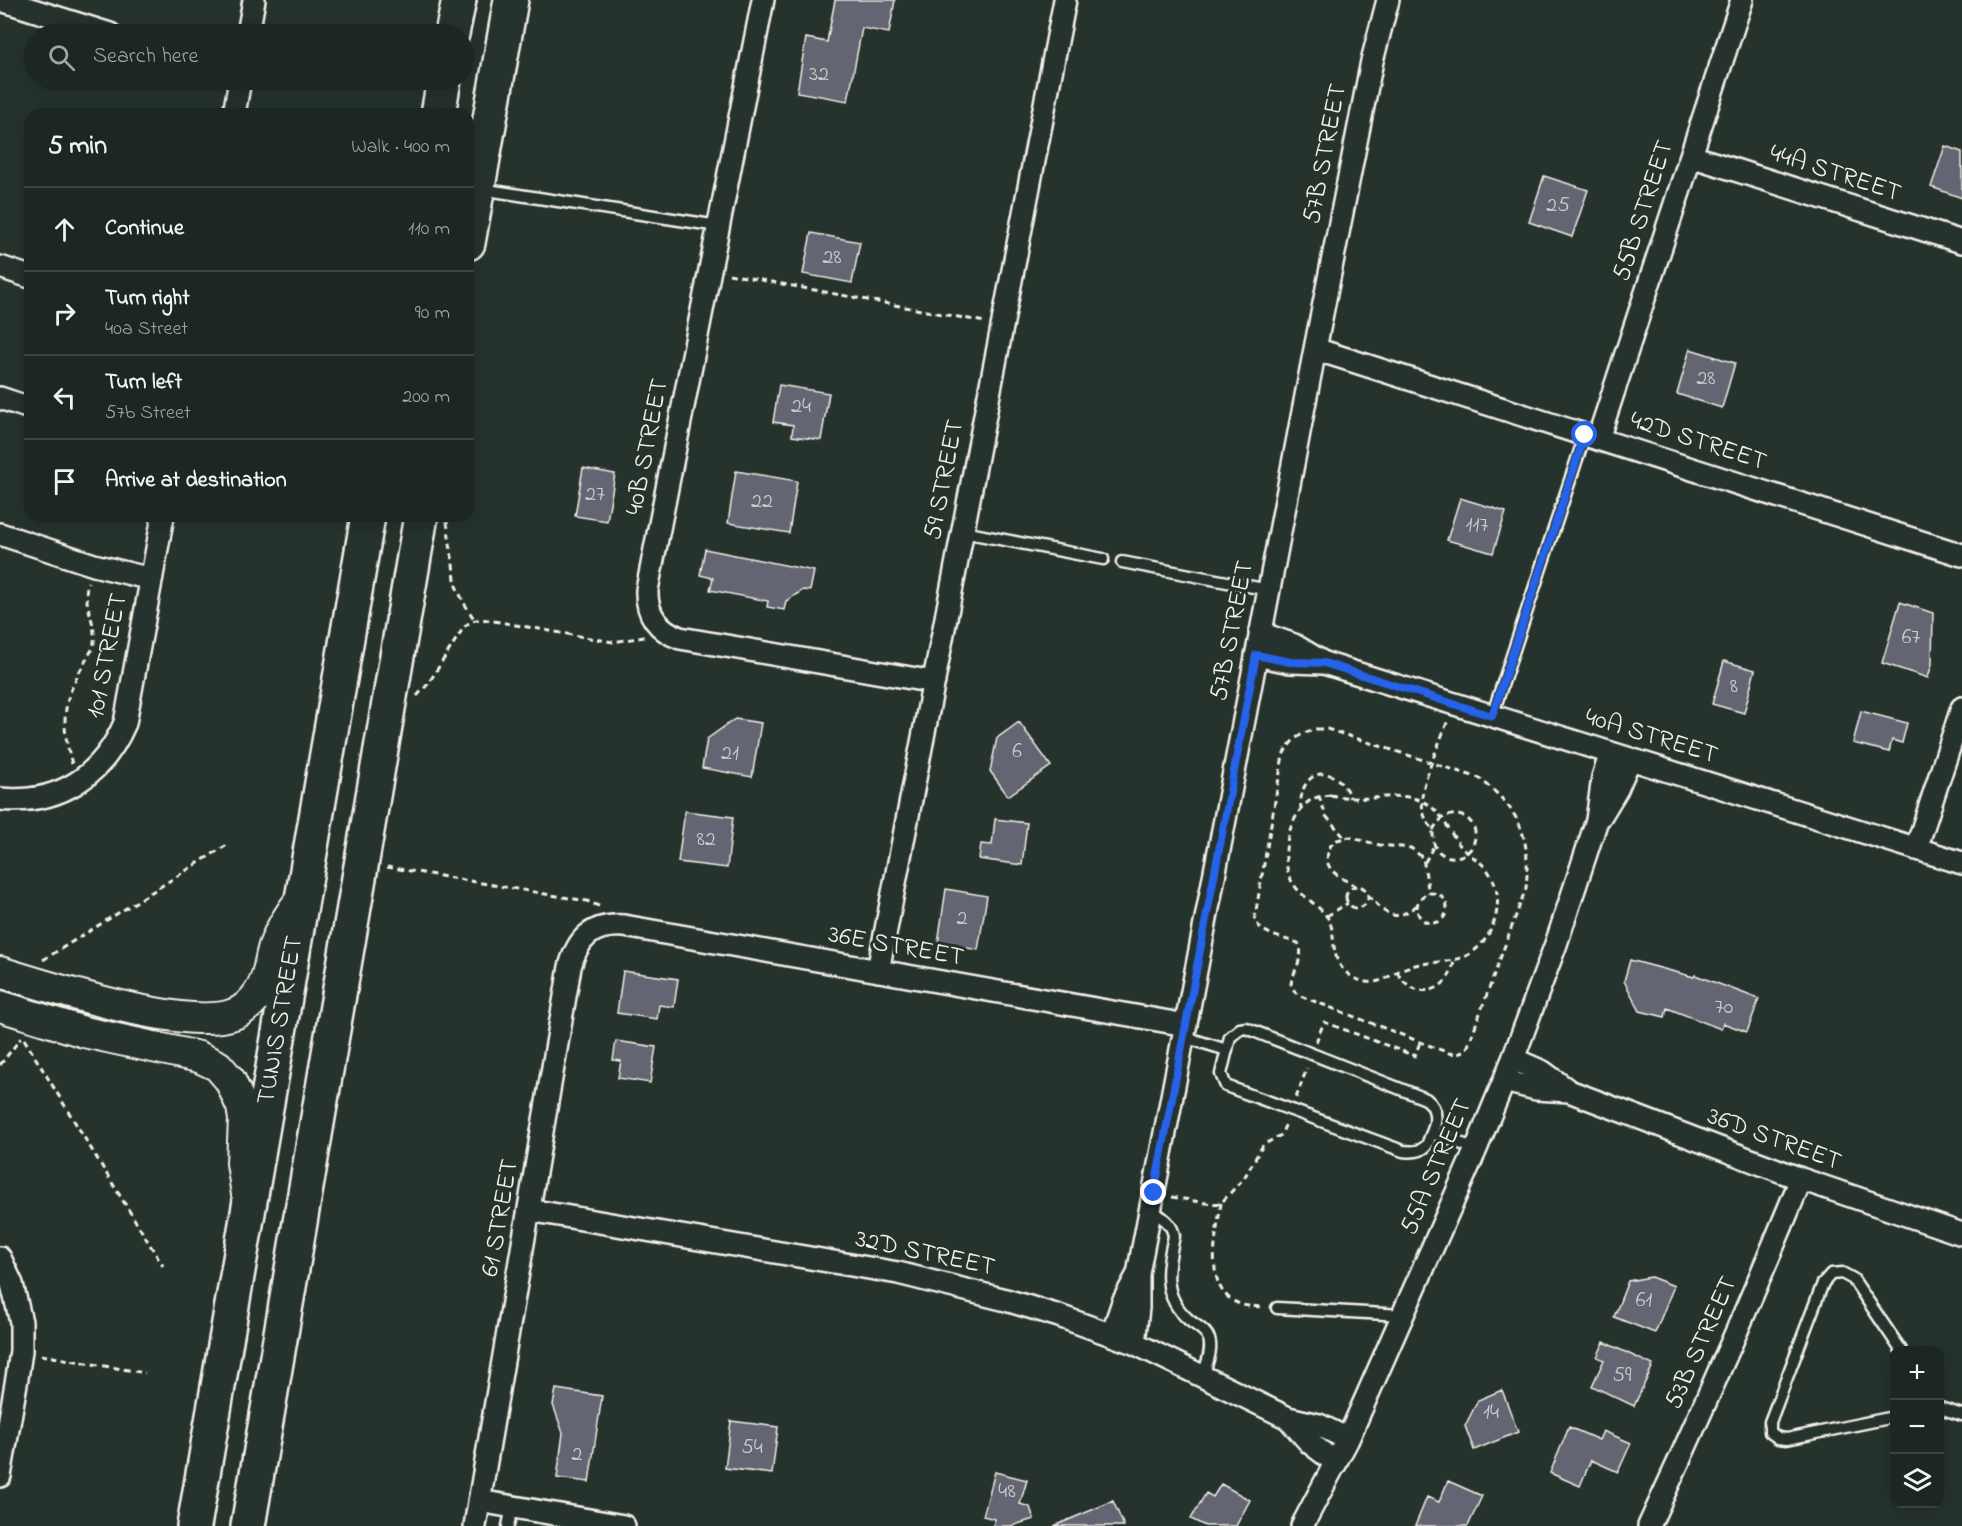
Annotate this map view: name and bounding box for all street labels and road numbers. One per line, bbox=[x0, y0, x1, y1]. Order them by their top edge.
street label: 57B STREET bbox=[1294, 81, 1358, 227]
street label: 44A STREET bbox=[1764, 135, 1906, 213]
street label: 55B STREET bbox=[1603, 136, 1685, 286]
street label: 40B STREET bbox=[616, 375, 680, 519]
street label: 42D STREET bbox=[1625, 402, 1771, 482]
street label: 59 STREET bbox=[915, 417, 975, 543]
street label: 57B STREET bbox=[1201, 558, 1265, 704]
street label: 101 STREET bbox=[77, 590, 139, 722]
street label: 40A STREET bbox=[1580, 699, 1722, 775]
street label: 36E STREET bbox=[825, 916, 967, 978]
street label: TUNIS STREET bbox=[248, 933, 314, 1108]
street label: 55A STREET bbox=[1391, 1093, 1483, 1241]
street label: 36D STREET bbox=[1702, 1098, 1846, 1182]
street label: 61 STREET bbox=[472, 1156, 530, 1280]
street label: 32D STREET bbox=[852, 1221, 998, 1287]
street label: 53B STREET bbox=[1656, 1270, 1748, 1416]

